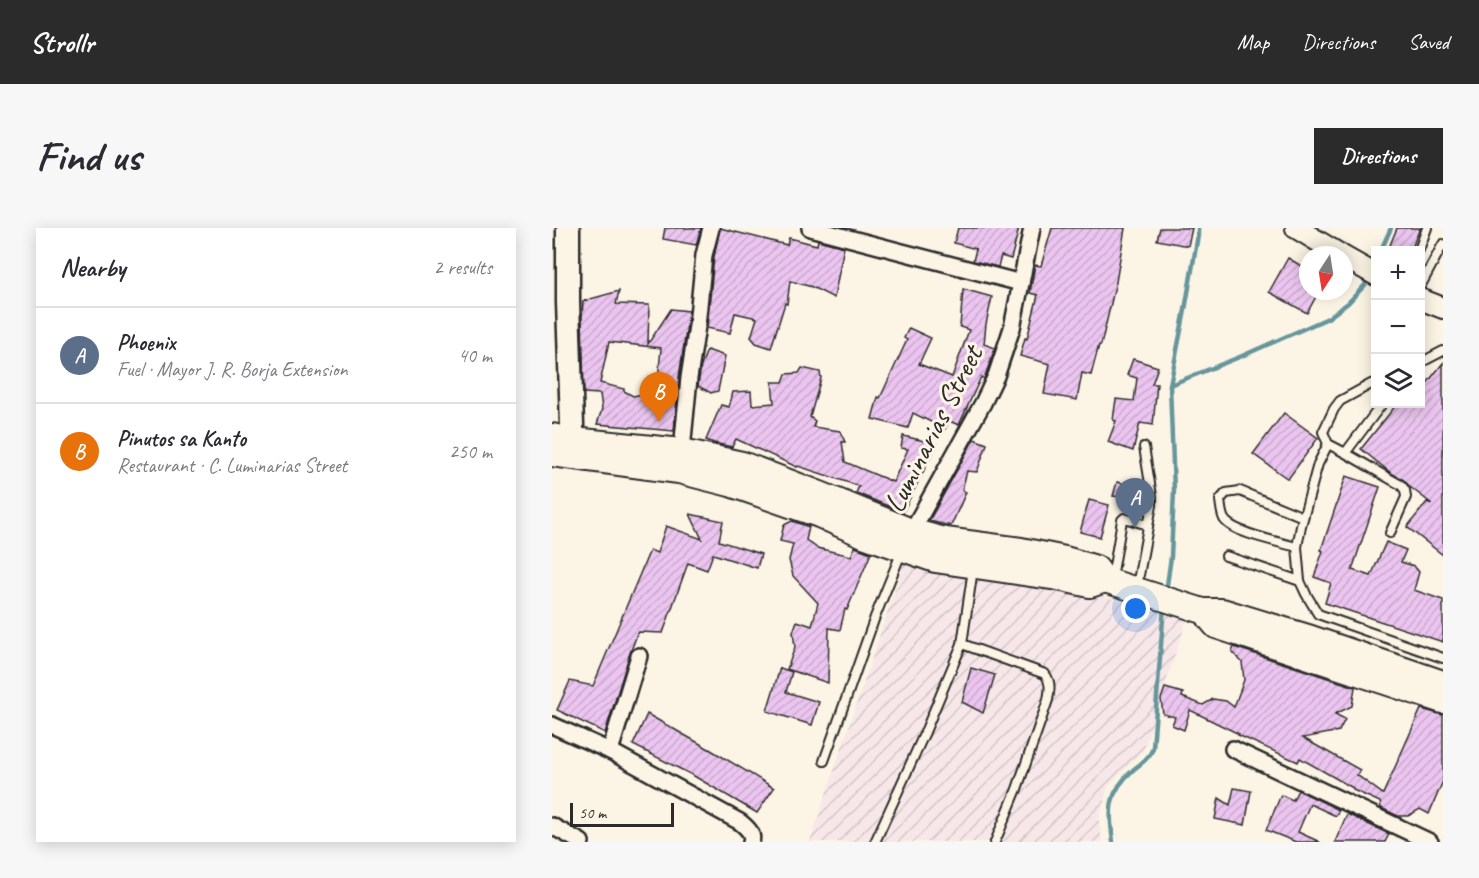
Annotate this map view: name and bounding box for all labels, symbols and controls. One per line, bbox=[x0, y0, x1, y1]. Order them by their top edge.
text: Strollr bbox=[30, 25, 94, 60]
text: Map bbox=[1237, 29, 1269, 55]
text: Directions bbox=[1302, 29, 1375, 55]
text: Saved bbox=[1408, 29, 1449, 55]
button: Directions bbox=[1314, 128, 1443, 184]
text: Find us bbox=[36, 130, 141, 183]
north arrow bbox=[1299, 246, 1353, 300]
map controls bbox=[1371, 246, 1425, 408]
button: + bbox=[1371, 246, 1425, 300]
text: Nearby bbox=[60, 251, 125, 284]
text: 2 results bbox=[433, 255, 492, 280]
button: − bbox=[1371, 300, 1425, 354]
text: Phoenix bbox=[117, 329, 175, 357]
street label: Luminarias Street bbox=[875, 337, 993, 519]
text: A bbox=[74, 343, 85, 368]
text: 40 m bbox=[458, 343, 492, 368]
button: layers bbox=[1371, 354, 1425, 408]
text: Fuel · Mayor J. R. Borja Extension bbox=[117, 357, 347, 382]
pin: B bbox=[640, 372, 678, 422]
text: Pinutos sa Kanto bbox=[117, 425, 246, 453]
text: B bbox=[74, 439, 85, 464]
text: 250 m bbox=[449, 439, 492, 464]
text: Restaurant · C. Luminarias Street bbox=[117, 453, 347, 478]
pin: A bbox=[1116, 478, 1154, 528]
your location bbox=[1121, 594, 1150, 623]
scale bar bbox=[570, 800, 674, 828]
text: 50 m bbox=[579, 803, 606, 823]

